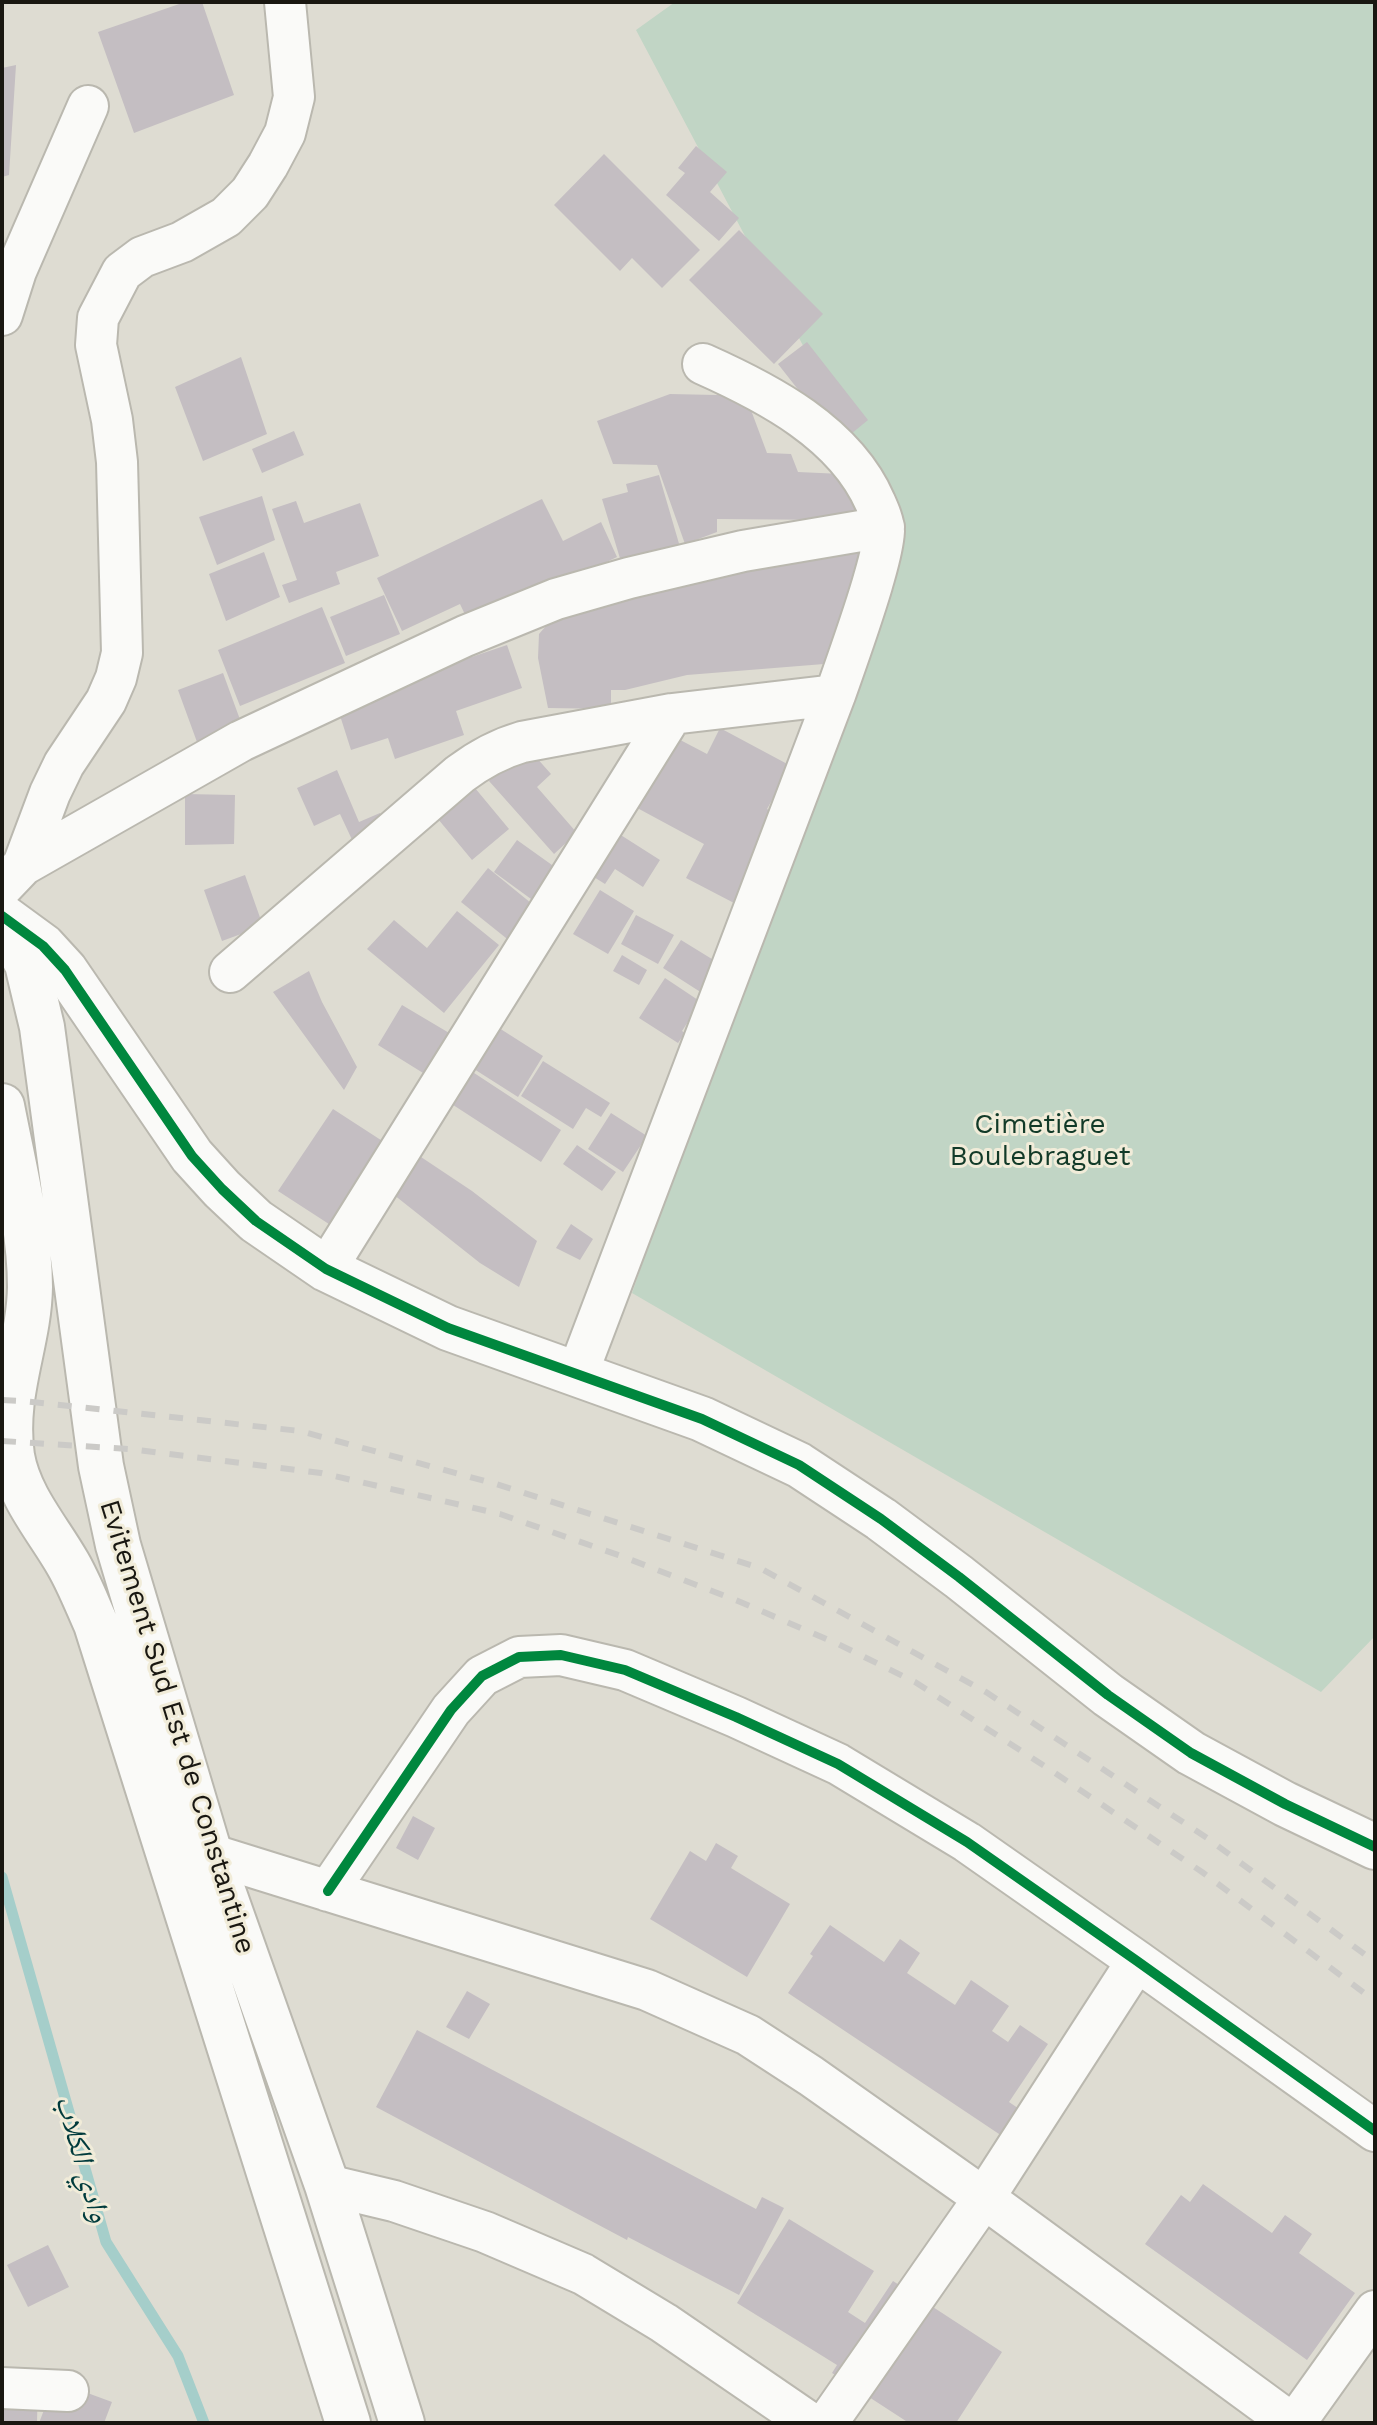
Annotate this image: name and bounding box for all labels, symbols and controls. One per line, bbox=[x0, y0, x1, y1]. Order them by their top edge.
park label: Cimetière Boulebraguet bbox=[949, 1108, 1131, 1174]
street label: Evitement Sud Est de Constantine bbox=[92, 1496, 262, 1958]
water label: وادي الكلاب bbox=[47, 2091, 117, 2227]

